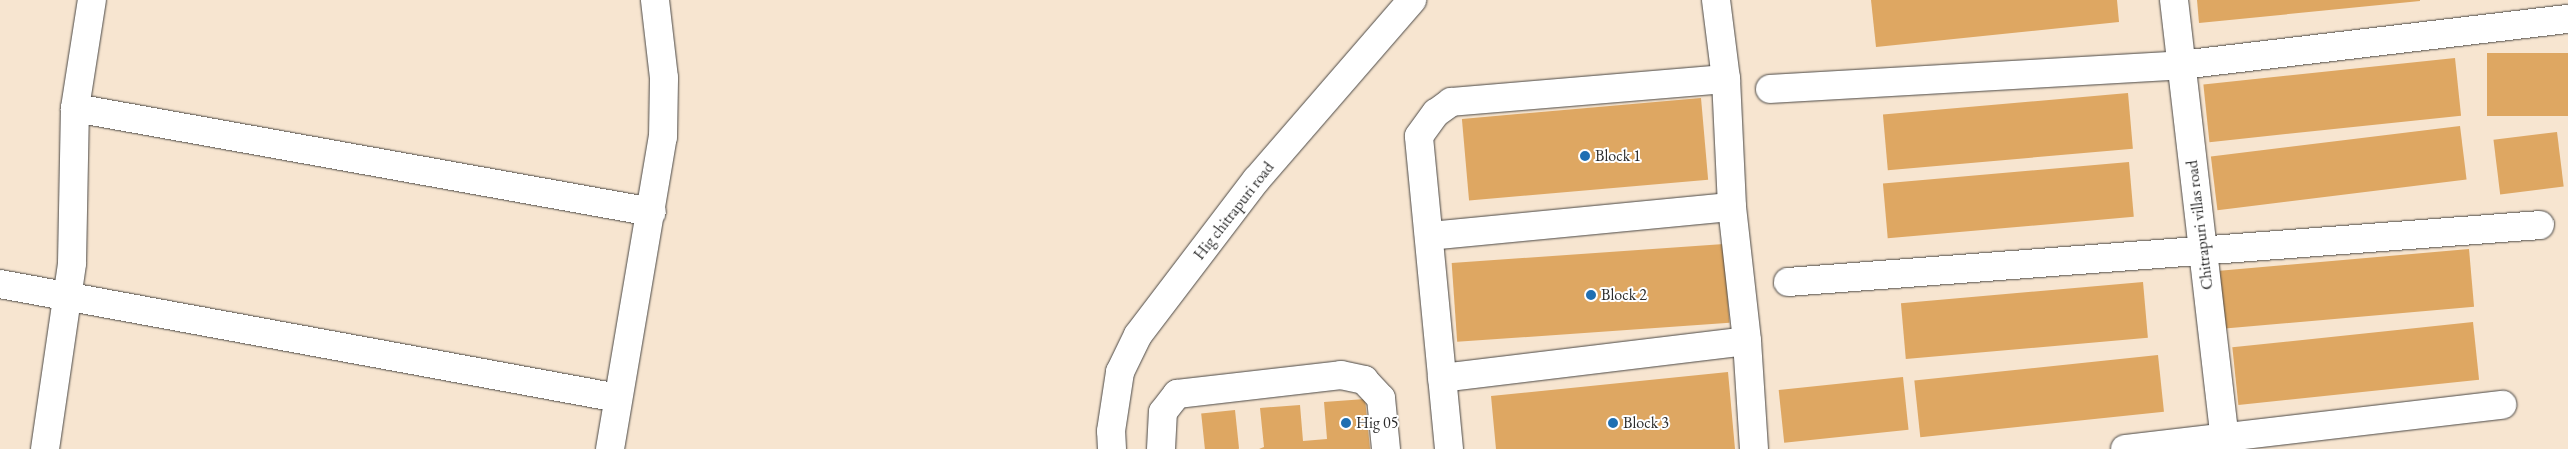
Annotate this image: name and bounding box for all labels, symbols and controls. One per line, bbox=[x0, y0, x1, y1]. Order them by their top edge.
place label: Block 1 bbox=[1595, 146, 1641, 166]
marker: Block 1 bbox=[1579, 150, 1591, 162]
street label: Hig chitrapuri road bbox=[1190, 158, 1278, 264]
street label: Chitrapuri villas road bbox=[2183, 159, 2217, 291]
place label: Block 2 bbox=[1601, 285, 1647, 305]
marker: Block 2 bbox=[1585, 289, 1597, 301]
place label: Hig 05 bbox=[1356, 413, 1398, 433]
place label: Block 3 bbox=[1623, 413, 1669, 433]
marker: Hig 05 bbox=[1340, 417, 1352, 429]
marker: Block 3 bbox=[1607, 417, 1619, 429]

